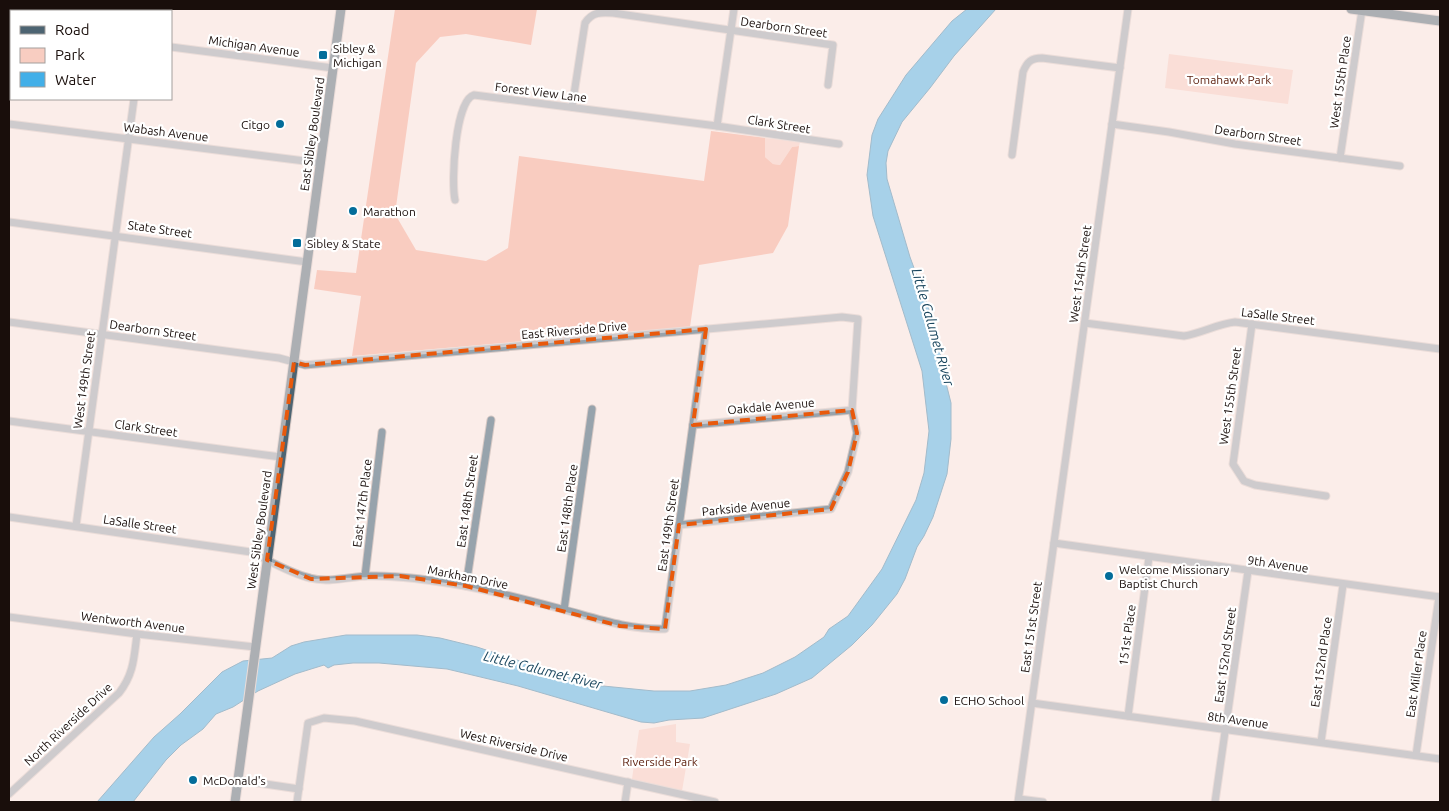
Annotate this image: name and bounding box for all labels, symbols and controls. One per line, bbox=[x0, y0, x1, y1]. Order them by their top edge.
legend bbox=[10, 10, 172, 100]
street label: Dearborn Street bbox=[740, 14, 829, 40]
text: Road bbox=[55, 21, 90, 38]
street label: Michigan Avenue bbox=[208, 33, 300, 59]
street label: West 155th Place bbox=[1327, 35, 1353, 129]
place label: Sibley & Michigan bbox=[333, 42, 382, 69]
text: Park bbox=[55, 46, 85, 63]
marker: Sibley & Michigan bbox=[317, 49, 329, 61]
text: Water bbox=[55, 71, 96, 88]
park label: Tomahawk Park bbox=[1187, 73, 1271, 86]
street label: East Sibley Boulevard bbox=[298, 76, 326, 192]
street label: Forest View Lane bbox=[494, 80, 588, 104]
street label: Clark Street bbox=[747, 113, 812, 135]
place label: Citgo bbox=[241, 118, 270, 131]
marker: Citgo bbox=[274, 118, 286, 130]
street label: Wabash Avenue bbox=[123, 120, 209, 144]
street label: Dearborn Street bbox=[1214, 122, 1303, 148]
marker: Marathon bbox=[347, 205, 359, 217]
place label: Marathon bbox=[363, 205, 416, 218]
street label: State Street bbox=[127, 218, 193, 240]
street label: West 154th Street bbox=[1067, 224, 1093, 324]
marker: Sibley & State bbox=[291, 237, 303, 249]
place label: Sibley & State bbox=[307, 237, 381, 250]
water label: Little Calumet River bbox=[909, 266, 958, 388]
street label: LaSalle Street bbox=[1241, 305, 1316, 327]
street label: Dearborn Street bbox=[109, 317, 198, 343]
street label: East Riverside Drive bbox=[521, 319, 627, 341]
street label: West 149th Street bbox=[71, 330, 97, 430]
street label: West 155th Street bbox=[1217, 346, 1243, 446]
street label: Oakdale Avenue bbox=[727, 396, 815, 416]
street label: Clark Street bbox=[114, 417, 179, 439]
street label: East 148th Street bbox=[454, 453, 480, 548]
street label: East 147th Place bbox=[350, 458, 374, 548]
street label: East 148th Place bbox=[554, 463, 580, 553]
street label: West Sibley Boulevard bbox=[244, 470, 274, 590]
street label: East 149th Street bbox=[655, 477, 681, 572]
street label: Parkside Avenue bbox=[701, 496, 791, 518]
street label: LaSalle Street bbox=[102, 512, 178, 536]
street label: 9th Avenue bbox=[1247, 553, 1309, 575]
street label: Markham Drive bbox=[427, 563, 509, 591]
place label: Welcome Missionary Baptist Church bbox=[1119, 563, 1230, 590]
marker: Welcome Missionary Baptist Church bbox=[1103, 570, 1115, 582]
street label: East 151st Street bbox=[1018, 580, 1044, 673]
street label: 151st Place bbox=[1116, 604, 1138, 666]
street label: East 152nd Street bbox=[1212, 606, 1238, 703]
street label: Wentworth Avenue bbox=[80, 609, 186, 635]
street label: East 152nd Place bbox=[1308, 616, 1334, 708]
street label: East Miller Place bbox=[1403, 630, 1429, 718]
water label: Little Calumet River bbox=[482, 648, 604, 693]
street label: North Riverside Drive bbox=[22, 680, 114, 768]
marker: ECHO School bbox=[938, 694, 950, 706]
place label: ECHO School bbox=[954, 694, 1024, 707]
street label: 8th Avenue bbox=[1207, 709, 1269, 731]
street label: West Riverside Drive bbox=[459, 726, 569, 764]
park label: Riverside Park bbox=[622, 755, 698, 768]
marker: McDonald's bbox=[187, 774, 199, 786]
place label: McDonald's bbox=[203, 774, 266, 787]

